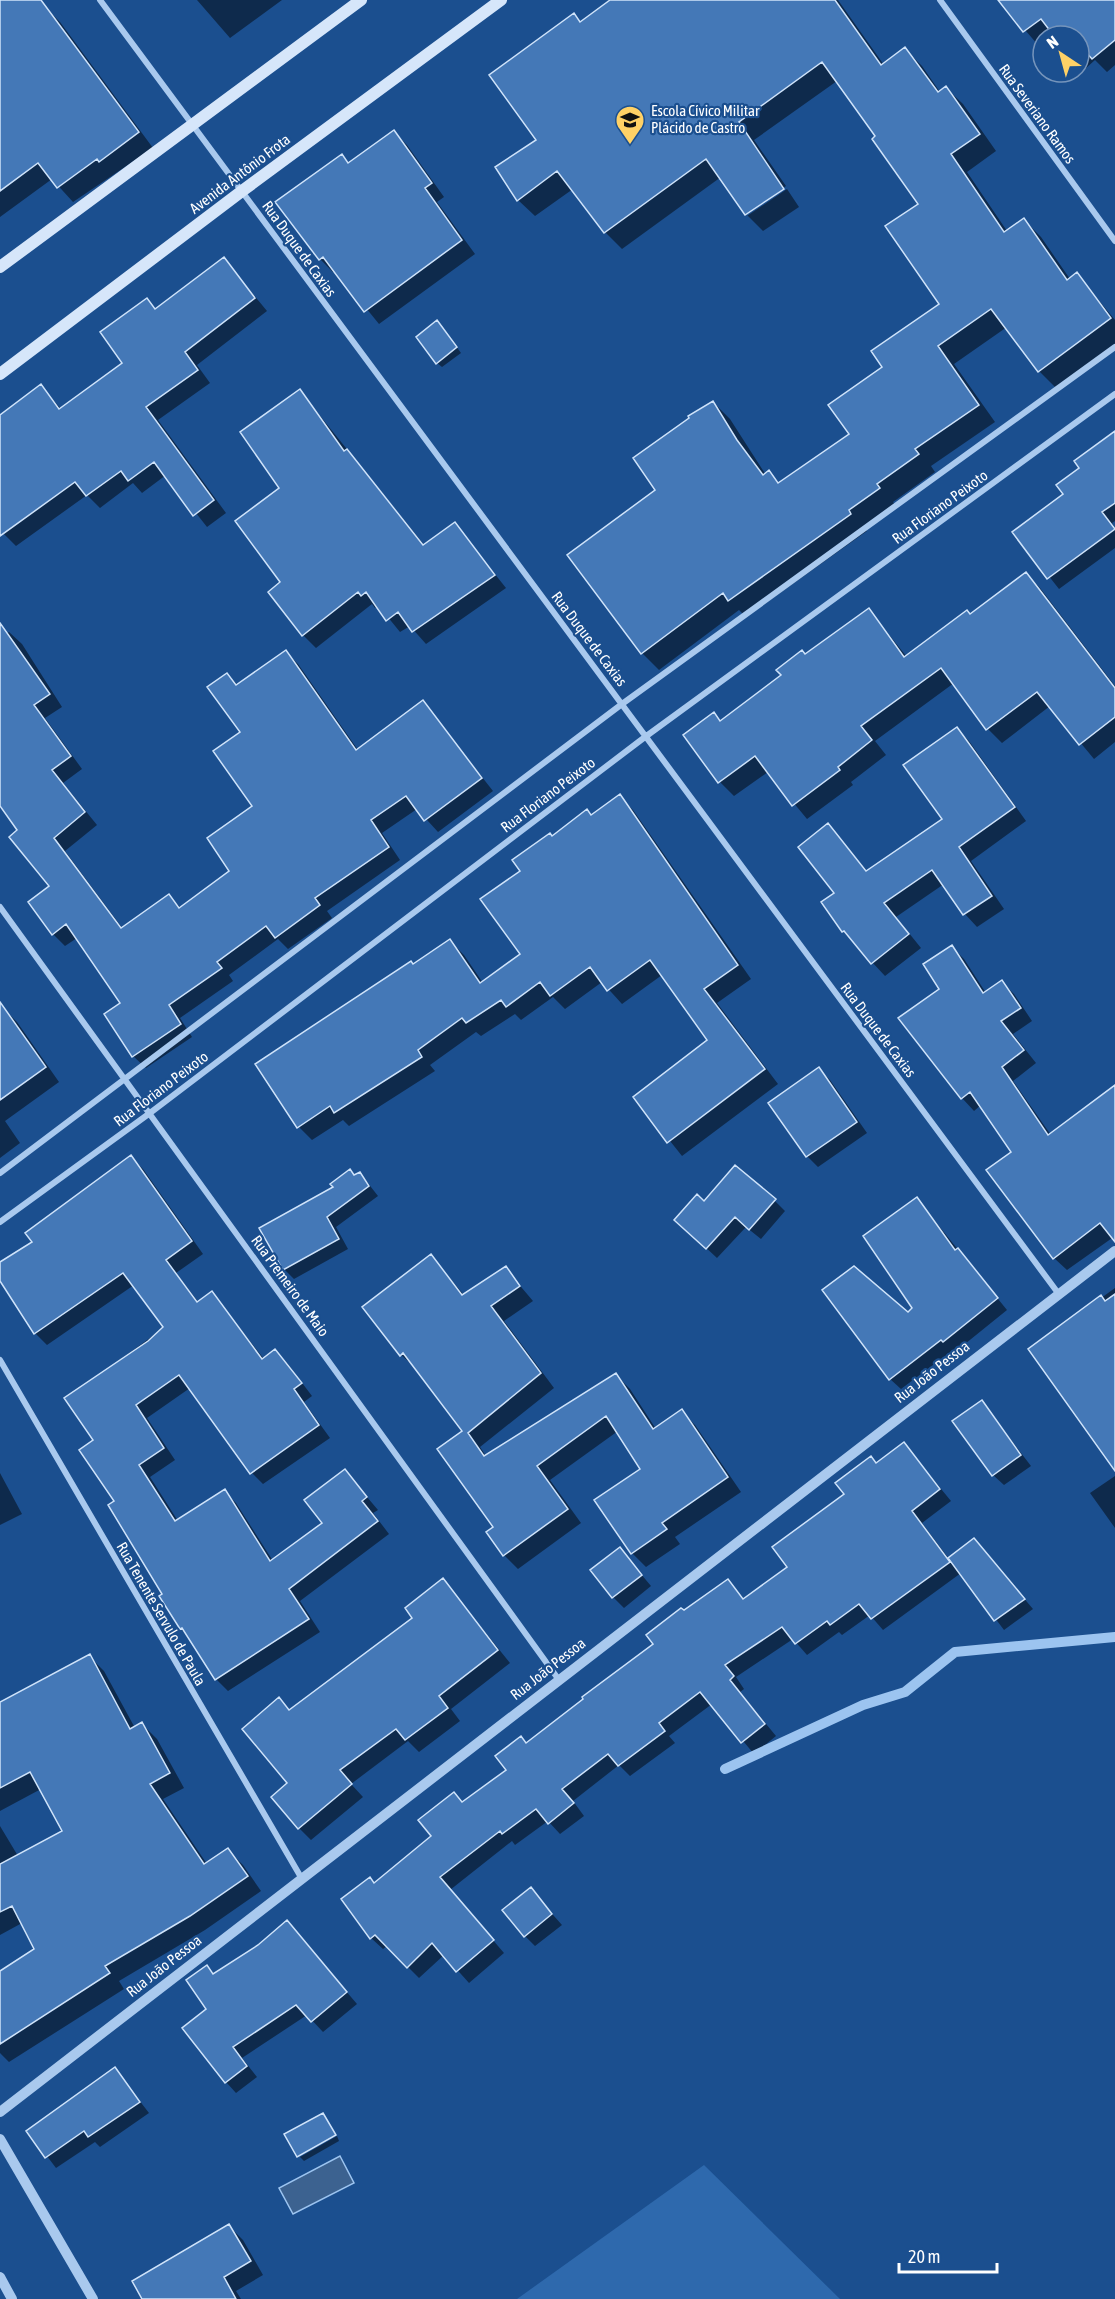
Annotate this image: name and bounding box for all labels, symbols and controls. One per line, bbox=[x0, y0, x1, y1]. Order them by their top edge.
north arrow bbox=[1031, 24, 1091, 84]
text: N bbox=[1043, 32, 1061, 52]
street label: Rua Severiano Ramos bbox=[996, 61, 1079, 167]
place label: Escola Cívico Militar Plácido de Castro bbox=[651, 102, 760, 136]
school or university icon: Escola Cívico Militar Plácido de Castro bbox=[614, 104, 646, 146]
street label: Avenida Antônio Frota bbox=[186, 130, 293, 217]
street label: Rua Duque de Caxias bbox=[259, 198, 340, 300]
street label: Rua Floriano Peixoto bbox=[889, 466, 991, 547]
street label: Rua Duque de Caxias bbox=[548, 588, 631, 689]
street label: Rua Floriano Peixoto bbox=[497, 754, 598, 836]
street label: Rua Duque de Caxias bbox=[837, 979, 920, 1080]
street label: Rua Floriano Peixoto bbox=[110, 1048, 211, 1130]
street label: Rua Premeiro de Maio bbox=[248, 1232, 333, 1339]
street label: Rua João Pessoa bbox=[891, 1337, 973, 1406]
street label: Rua Tenente Servulo de Paula bbox=[113, 1539, 209, 1688]
street label: Rua João Pessoa bbox=[507, 1634, 589, 1703]
street label: Rua João Pessoa bbox=[123, 1931, 205, 2000]
scale bar bbox=[899, 2236, 996, 2274]
text: 20 m bbox=[908, 2246, 940, 2267]

